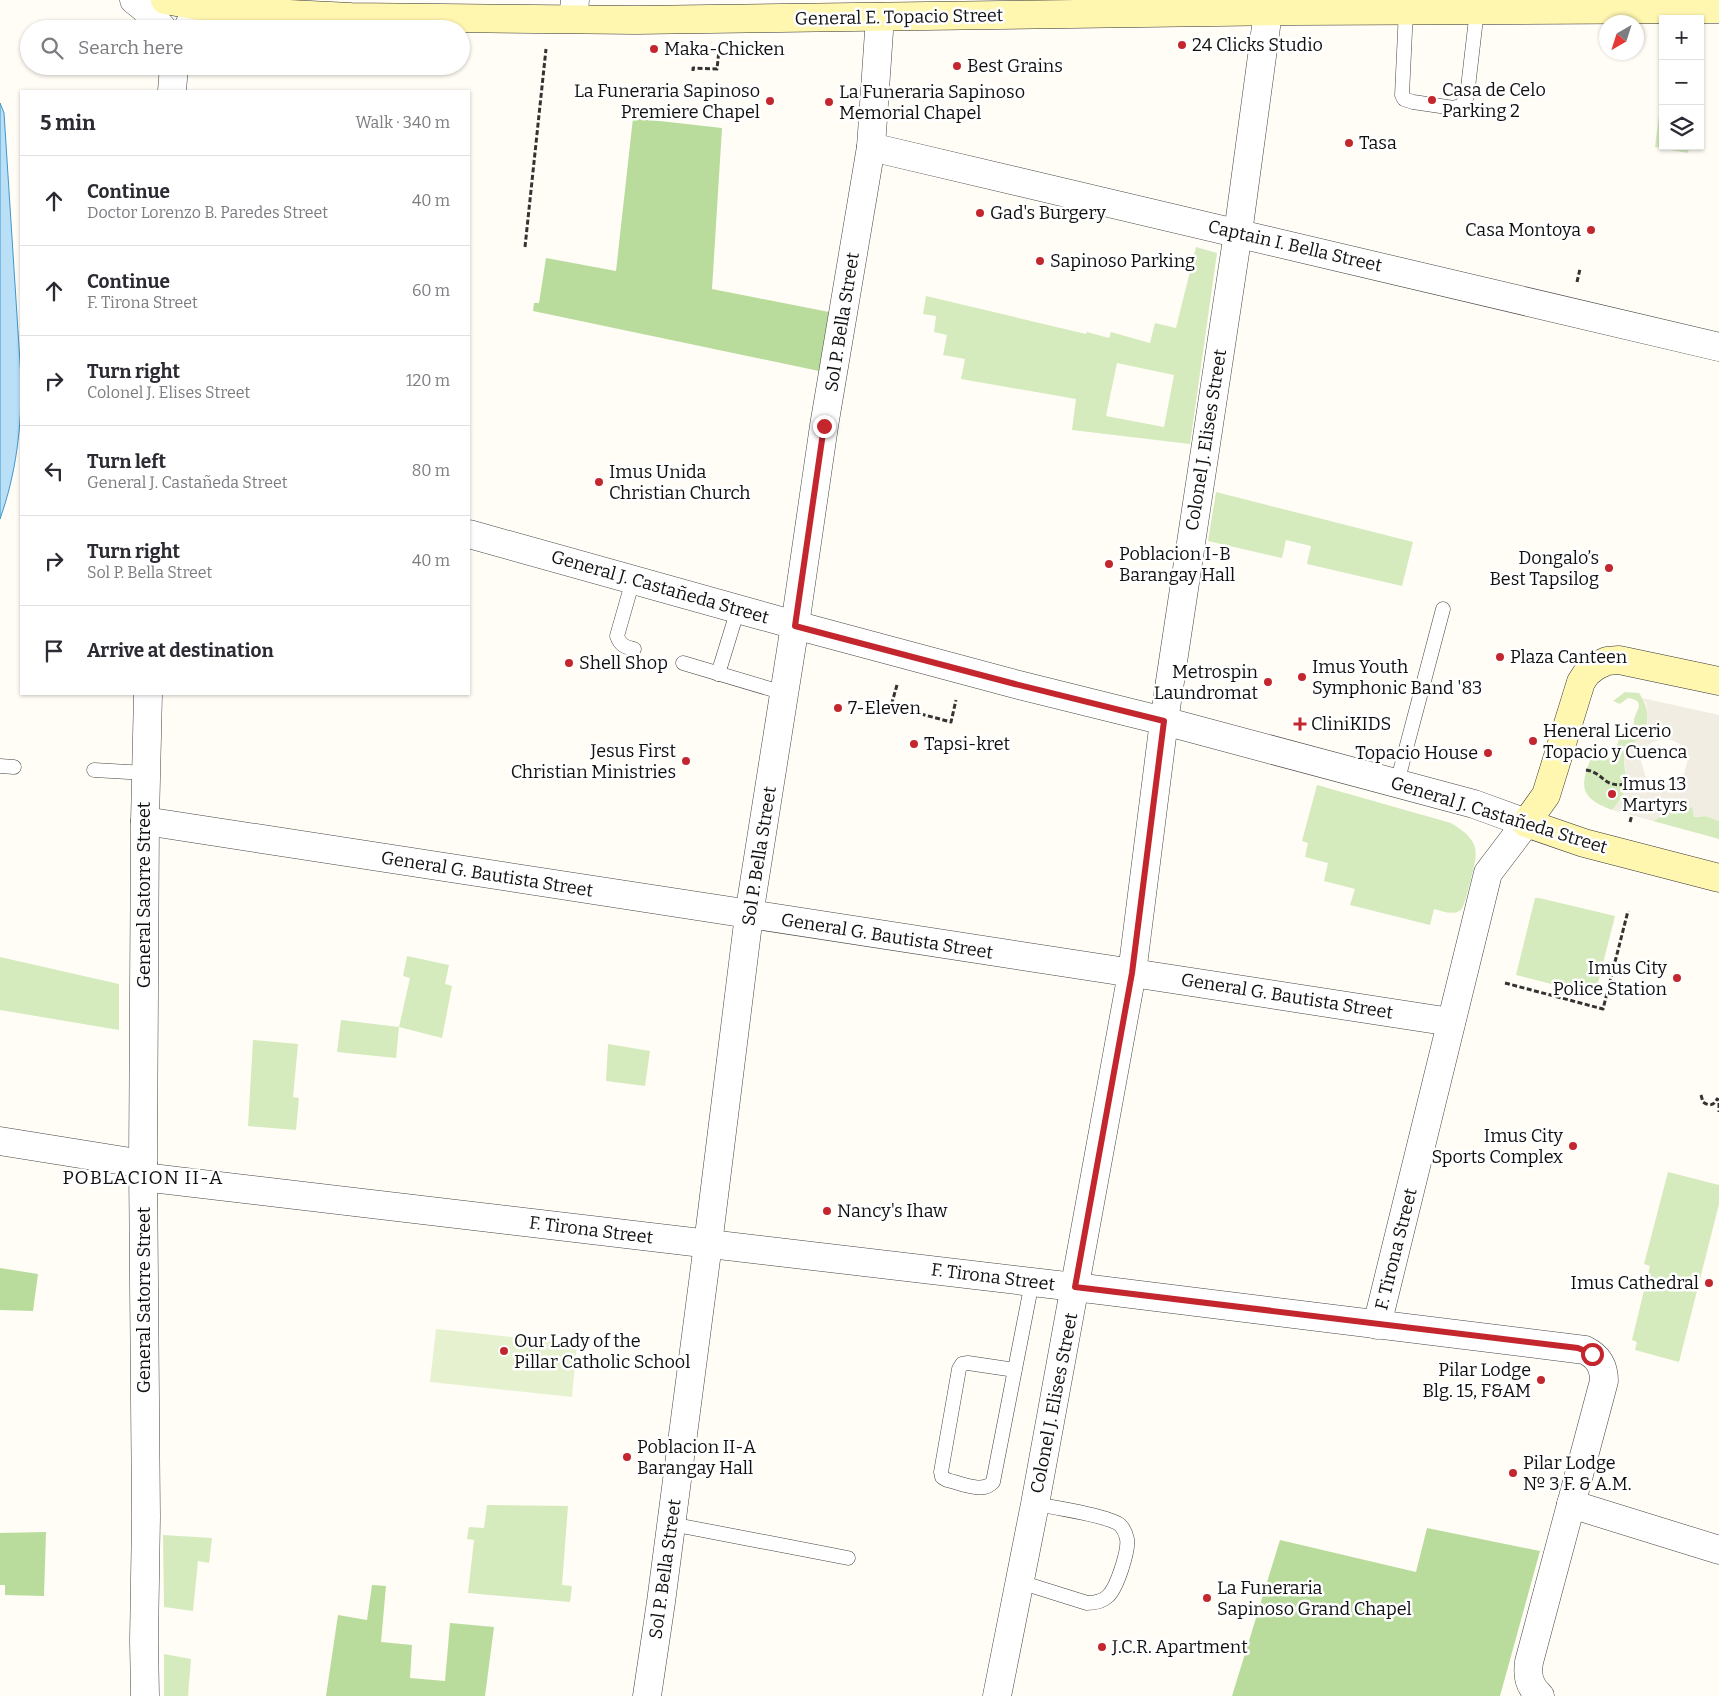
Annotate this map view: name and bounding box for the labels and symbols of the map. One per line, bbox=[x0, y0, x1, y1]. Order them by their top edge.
street label: General E. Topacio Street bbox=[795, 4, 1004, 30]
north arrow bbox=[1599, 15, 1644, 60]
place label: 24 Clicks Studio bbox=[1192, 34, 1323, 56]
place label: Maka-Chicken bbox=[664, 38, 785, 60]
marker: 24 Clicks Studio bbox=[1176, 39, 1188, 51]
marker: Maka-Chicken bbox=[648, 43, 660, 55]
place label: Best Grains bbox=[967, 55, 1063, 77]
marker: Best Grains bbox=[951, 60, 963, 72]
place label: Casa de Celo Parking 2 bbox=[1442, 79, 1546, 122]
place label: La Funeraria Sapinoso Premiere Chapel bbox=[574, 80, 760, 123]
place label: La Funeraria Sapinoso Memorial Chapel bbox=[839, 81, 1025, 124]
marker: Casa de Celo Parking 2 bbox=[1426, 94, 1438, 106]
marker: La Funeraria Sapinoso Premiere Chapel bbox=[764, 95, 776, 107]
marker: La Funeraria Sapinoso Memorial Chapel bbox=[823, 96, 835, 108]
place label: Tasa bbox=[1359, 132, 1397, 154]
marker: Tasa bbox=[1343, 137, 1355, 149]
place label: Gad's Burgery bbox=[990, 202, 1107, 224]
marker: Gad's Burgery bbox=[974, 207, 986, 219]
street label: Captain I. Bella Street bbox=[1206, 215, 1385, 277]
place label: Casa Montoya bbox=[1465, 219, 1581, 241]
marker: Casa Montoya bbox=[1585, 224, 1597, 236]
street label: Sol P. Bella Street bbox=[820, 250, 864, 393]
place label: Sapinoso Parking bbox=[1050, 250, 1195, 272]
marker: Sapinoso Parking bbox=[1034, 255, 1046, 267]
street label: Colonel J. Elises Street bbox=[1181, 347, 1231, 532]
route end bbox=[813, 415, 836, 438]
place label: Imus Unida Christian Church bbox=[609, 461, 751, 504]
marker: Imus Unida Christian Church bbox=[593, 476, 605, 488]
place label: Poblacion I-B Barangay Hall bbox=[1119, 543, 1235, 586]
street label: General J. Castañeda Street bbox=[549, 545, 772, 629]
place label: Dongalo’s Best Tapsilog bbox=[1489, 547, 1599, 590]
marker: Poblacion I-B Barangay Hall bbox=[1103, 558, 1115, 570]
marker: Dongalo’s Best Tapsilog bbox=[1603, 562, 1615, 574]
place label: Plaza Canteen bbox=[1510, 646, 1628, 668]
marker: Plaza Canteen bbox=[1494, 651, 1506, 663]
place label: Shell Shop bbox=[579, 652, 668, 674]
place label: Imus Youth Symphonic Band '83 bbox=[1312, 656, 1482, 699]
marker: Shell Shop bbox=[563, 657, 575, 669]
place label: Metrospin Laundromat bbox=[1154, 661, 1259, 704]
marker: Imus Youth Symphonic Band '83 bbox=[1296, 671, 1308, 683]
marker: Metrospin Laundromat bbox=[1262, 676, 1274, 688]
place label: 7-Eleven bbox=[848, 697, 921, 719]
marker: 7-Eleven bbox=[832, 702, 844, 714]
place label: CliniKIDS bbox=[1311, 713, 1391, 735]
marker: CliniKIDS bbox=[1293, 717, 1307, 731]
place label: Heneral Licerio Topacio y Cuenca bbox=[1543, 720, 1687, 763]
place label: Tapsi-kret bbox=[924, 733, 1011, 755]
marker: Heneral Licerio Topacio y Cuenca bbox=[1527, 735, 1539, 747]
marker: Tapsi-kret bbox=[908, 738, 920, 750]
place label: Jesus First Christian Ministries bbox=[511, 740, 676, 783]
place label: Topacio House bbox=[1355, 742, 1478, 764]
marker: Topacio House bbox=[1482, 747, 1494, 759]
marker: Jesus First Christian Ministries bbox=[680, 755, 692, 767]
street label: General J. Castañeda Street bbox=[1388, 772, 1610, 859]
place label: Imus 13 Martyrs bbox=[1622, 773, 1688, 816]
street label: Sol P. Bella Street bbox=[737, 784, 781, 927]
marker: Imus 13 Martyrs bbox=[1606, 788, 1618, 800]
street label: General Satorre Street bbox=[133, 801, 155, 988]
street label: General G. Bautista Street bbox=[379, 846, 595, 902]
street label: General G. Bautista Street bbox=[779, 908, 995, 964]
place label: Imus City Police Station bbox=[1553, 957, 1668, 1000]
street label: General G. Bautista Street bbox=[1179, 968, 1395, 1024]
marker: Imus City Police Station bbox=[1671, 972, 1683, 984]
place label: Imus City Sports Complex bbox=[1431, 1125, 1563, 1168]
marker: Imus City Sports Complex bbox=[1567, 1140, 1579, 1152]
district label: POBLACION II-A bbox=[62, 1166, 224, 1189]
street label: F. Tirona Street bbox=[1370, 1185, 1422, 1312]
place label: Nancy's Ihaw bbox=[837, 1200, 948, 1222]
marker: Nancy's Ihaw bbox=[821, 1205, 833, 1217]
street label: General Satorre Street bbox=[133, 1206, 155, 1393]
street label: F. Tirona Street bbox=[528, 1211, 655, 1249]
street label: F. Tirona Street bbox=[930, 1258, 1057, 1296]
place label: Imus Cathedral bbox=[1571, 1272, 1699, 1294]
marker: Imus Cathedral bbox=[1703, 1277, 1715, 1289]
street label: Colonel J. Elises Street bbox=[1026, 1310, 1082, 1495]
place label: Our Lady of the Pillar Catholic School bbox=[514, 1330, 690, 1373]
route start bbox=[1581, 1343, 1604, 1366]
marker: Our Lady of the Pillar Catholic School bbox=[498, 1345, 510, 1357]
place label: Pilar Lodge Blg. 15, F&AM bbox=[1422, 1359, 1531, 1402]
marker: Pilar Lodge Blg. 15, F&AM bbox=[1535, 1374, 1547, 1386]
place label: Poblacion II-A Barangay Hall bbox=[637, 1436, 756, 1479]
marker: Poblacion II-A Barangay Hall bbox=[621, 1451, 633, 1463]
place label: Pilar Lodge № 3 F. & A.M. bbox=[1523, 1452, 1631, 1495]
marker: Pilar Lodge № 3 F. & A.M. bbox=[1507, 1467, 1519, 1479]
street label: Sol P. Bella Street bbox=[644, 1497, 686, 1640]
place label: La Funeraria Sapinoso Grand Chapel bbox=[1217, 1577, 1412, 1620]
marker: La Funeraria Sapinoso Grand Chapel bbox=[1201, 1592, 1213, 1604]
place label: J.C.R. Apartment bbox=[1111, 1636, 1248, 1658]
marker: J.C.R. Apartment bbox=[1096, 1641, 1108, 1653]

